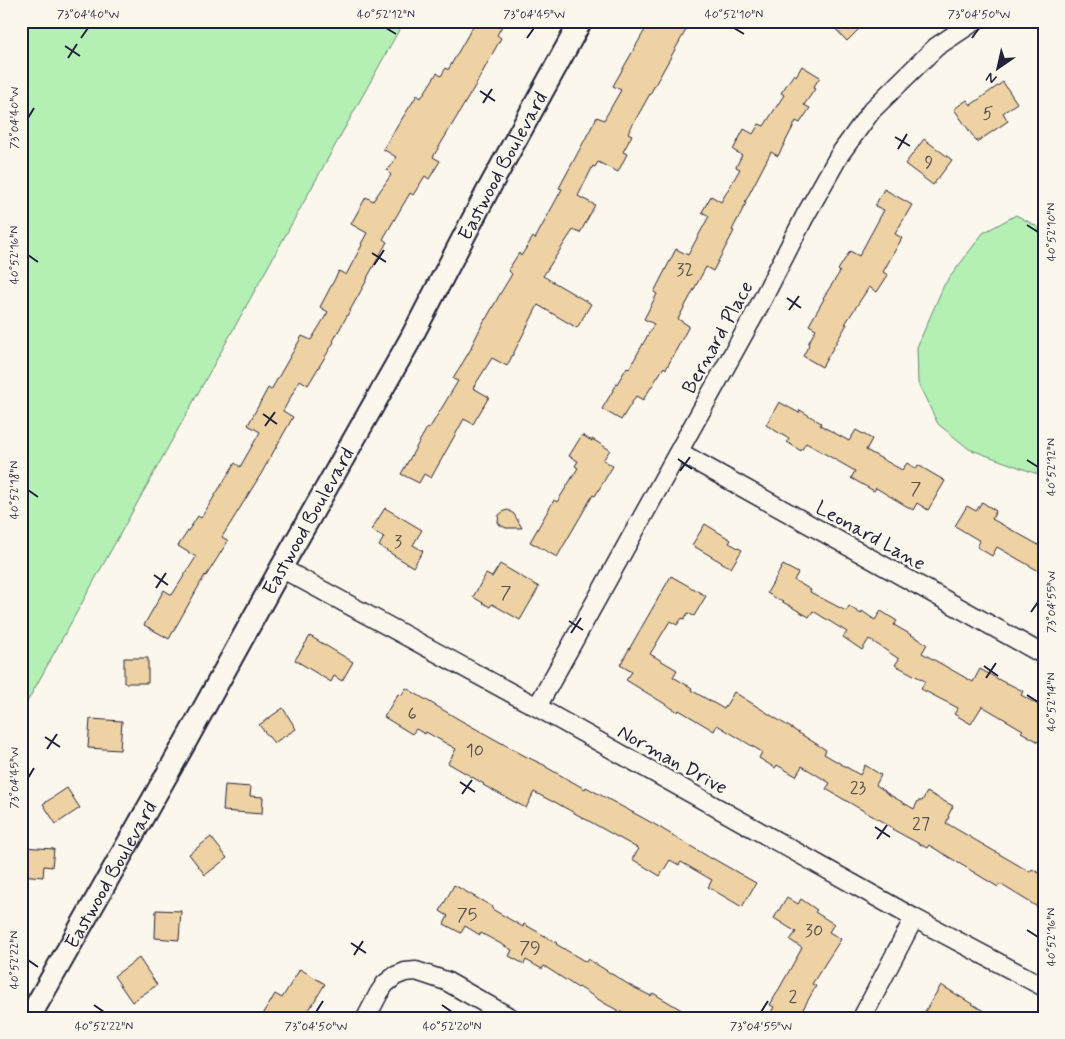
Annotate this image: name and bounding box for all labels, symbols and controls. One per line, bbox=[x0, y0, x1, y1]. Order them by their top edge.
text: 73°04'40"W bbox=[57, 7, 119, 23]
text: 40°52'12"N bbox=[357, 7, 415, 23]
text: 73°04'45"W bbox=[503, 7, 565, 23]
text: 40°52'10"N bbox=[705, 7, 763, 23]
text: 73°04'50"W bbox=[948, 7, 1010, 23]
north arrow bbox=[972, 42, 1022, 92]
text: N bbox=[982, 68, 1000, 88]
text: 73°04'40"W bbox=[7, 87, 23, 149]
street label: Eastwood Boulevard bbox=[452, 87, 555, 245]
house number: 5 bbox=[983, 102, 994, 126]
house number: 9 bbox=[925, 151, 934, 175]
text: 40°52'10"N bbox=[1044, 203, 1060, 261]
text: 40°52'16"N bbox=[7, 226, 23, 284]
house number: 32 bbox=[676, 258, 694, 282]
street label: Bernard Place bbox=[676, 276, 760, 399]
text: 40°52'12"N bbox=[1044, 438, 1060, 496]
street label: Eastwood Boulevard bbox=[257, 443, 362, 600]
text: 40°52'18"N bbox=[7, 461, 23, 519]
house number: 7 bbox=[911, 477, 922, 501]
street label: Leonard Lane bbox=[810, 495, 930, 578]
house number: 3 bbox=[394, 530, 402, 554]
text: 73°04'55"W bbox=[1044, 571, 1060, 633]
house number: 7 bbox=[501, 581, 512, 605]
text: 40°52'14"N bbox=[1044, 672, 1060, 732]
house number: 6 bbox=[407, 702, 417, 726]
street label: Norman Drive bbox=[612, 719, 732, 802]
house number: 10 bbox=[466, 739, 484, 763]
text: 73°04'45"W bbox=[7, 747, 23, 809]
house number: 23 bbox=[850, 776, 867, 800]
street label: Eastwood Boulevard bbox=[59, 796, 164, 954]
house number: 27 bbox=[912, 812, 930, 836]
house number: 75 bbox=[457, 903, 477, 927]
text: 40°52'16"N bbox=[1044, 908, 1060, 966]
house number: 30 bbox=[805, 919, 823, 943]
text: 40°52'22"N bbox=[7, 931, 23, 989]
house number: 79 bbox=[519, 936, 541, 960]
house number: 2 bbox=[789, 985, 798, 1009]
text: 40°52'22"N bbox=[75, 1019, 133, 1035]
text: 73°04'50"W bbox=[285, 1019, 347, 1035]
text: 40°52'20"N bbox=[422, 1019, 482, 1035]
text: 73°04'55"W bbox=[730, 1019, 792, 1035]

